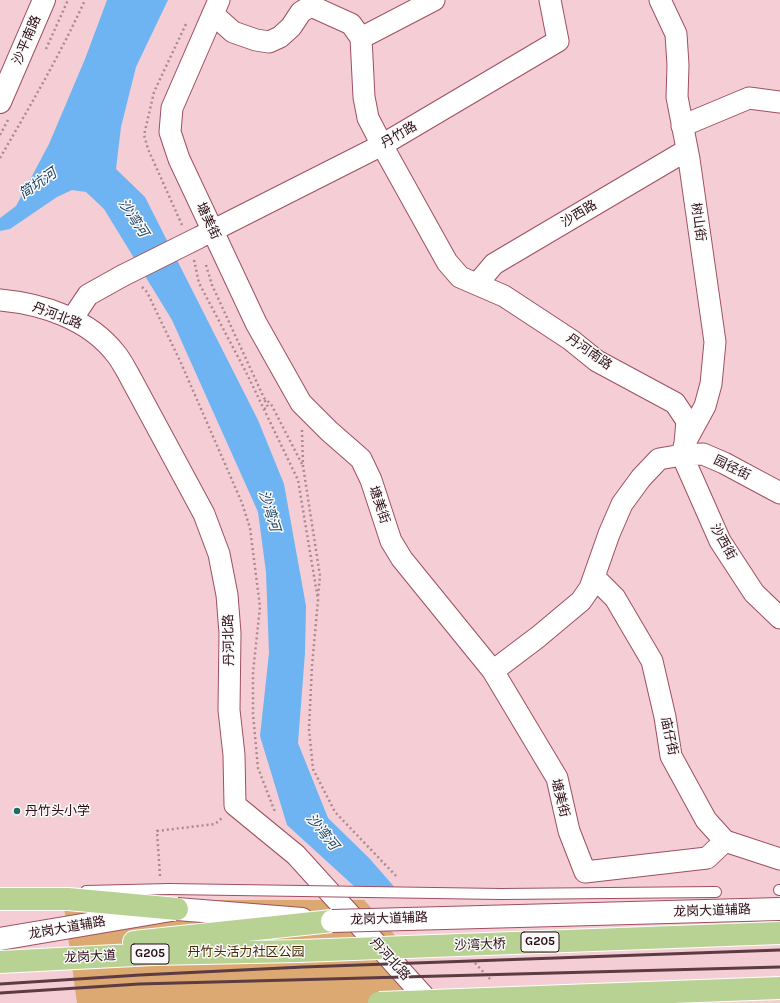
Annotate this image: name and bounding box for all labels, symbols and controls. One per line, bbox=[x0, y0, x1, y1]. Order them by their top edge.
street label: 沙平南路 bbox=[10, 13, 44, 67]
street label: 丹竹路 bbox=[378, 118, 420, 152]
water label: 简坑河 bbox=[16, 165, 60, 203]
water label: 沙湾河 bbox=[115, 196, 151, 240]
street label: 沙西路 bbox=[558, 197, 600, 231]
street label: 塘美街 bbox=[193, 200, 223, 242]
street label: 树山街 bbox=[688, 202, 708, 242]
street label: 丹河北路 bbox=[30, 299, 84, 333]
street label: 丹河南路 bbox=[563, 331, 615, 373]
street label: 园径街 bbox=[711, 452, 753, 484]
street label: 塘美街 bbox=[365, 484, 393, 526]
water label: 沙湾河 bbox=[255, 488, 283, 534]
street label: 沙西街 bbox=[707, 521, 739, 563]
street label: 丹河北路 bbox=[221, 614, 237, 666]
street label: 庙仔街 bbox=[657, 715, 681, 757]
street label: 塘美街 bbox=[548, 777, 572, 819]
place label: 丹竹头小学 bbox=[25, 803, 90, 819]
marker: 丹竹头小学 bbox=[12, 806, 22, 816]
water label: 沙湾河 bbox=[302, 810, 342, 854]
street label: 龙岗大道辅路 bbox=[673, 902, 751, 920]
street label: 龙岗大道辅路 bbox=[350, 910, 428, 928]
street label: 龙岗大道辅路 bbox=[27, 914, 107, 942]
road number: G205 bbox=[521, 932, 559, 952]
street label: 丹河北路 bbox=[367, 934, 413, 984]
street label: 沙湾大桥 bbox=[454, 936, 506, 954]
road number: G205 bbox=[131, 944, 169, 964]
park label: 丹竹头活力社区公园 bbox=[188, 944, 304, 960]
street label: 龙岗大道 bbox=[64, 948, 116, 966]

